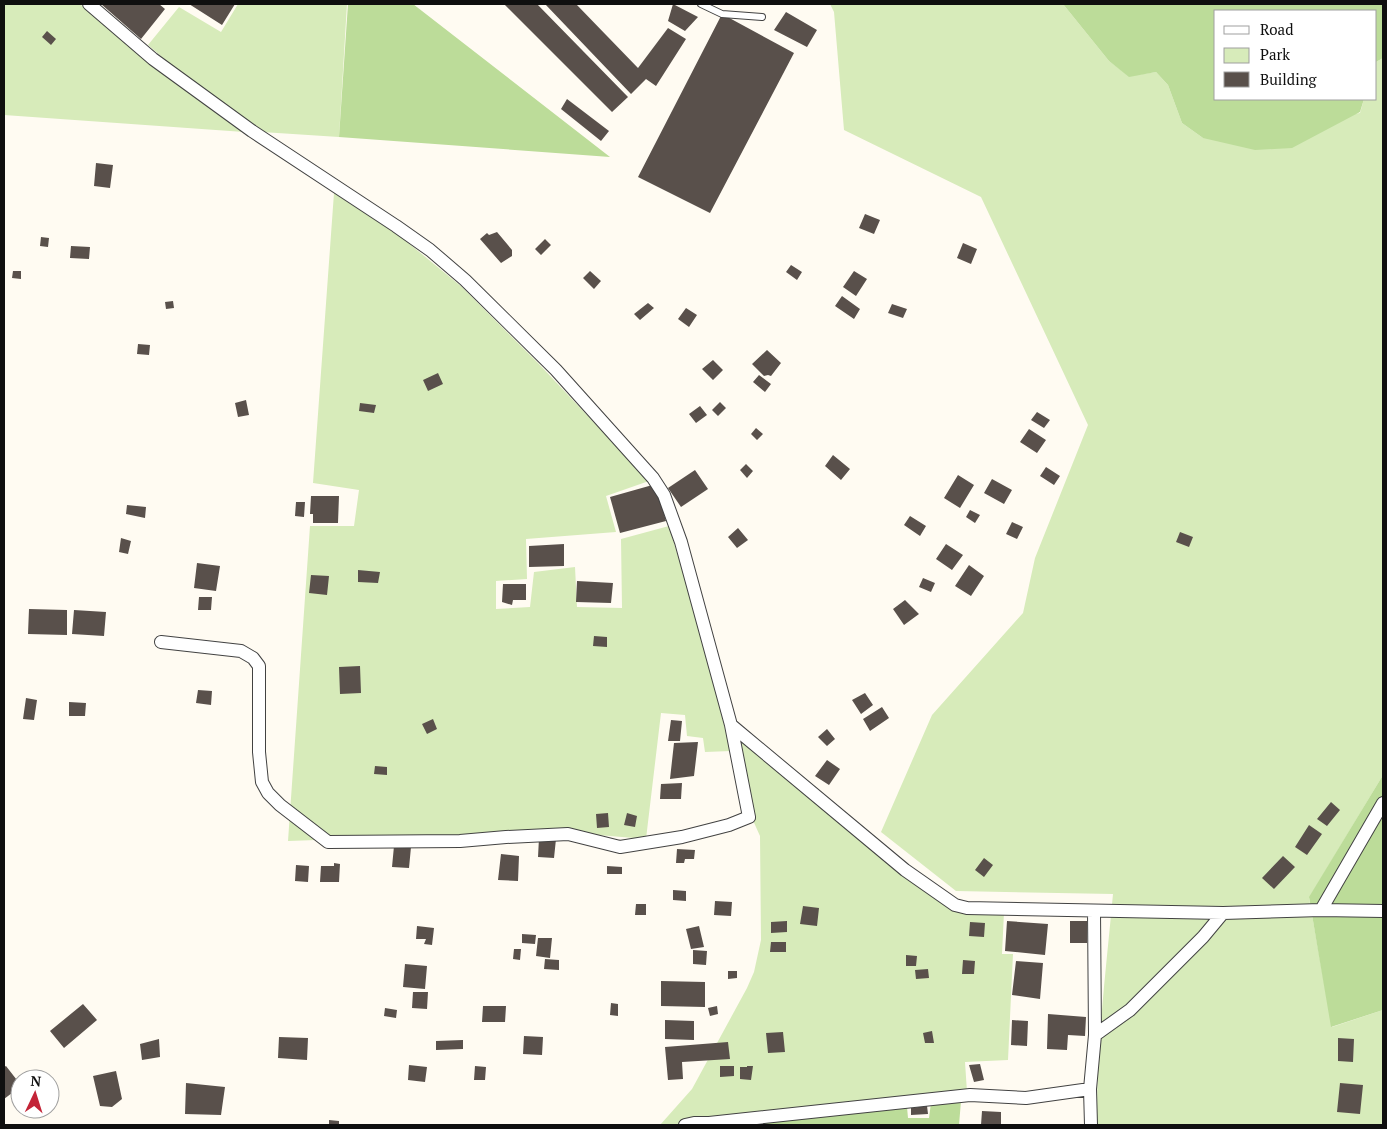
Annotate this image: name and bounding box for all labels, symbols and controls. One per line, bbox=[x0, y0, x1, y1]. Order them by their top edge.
legend bbox=[1214, 10, 1377, 100]
text: Road bbox=[1260, 19, 1293, 39]
text: Park bbox=[1260, 44, 1290, 64]
text: Building bbox=[1260, 69, 1318, 89]
north arrow bbox=[10, 1069, 60, 1119]
text: N bbox=[30, 1071, 42, 1090]

